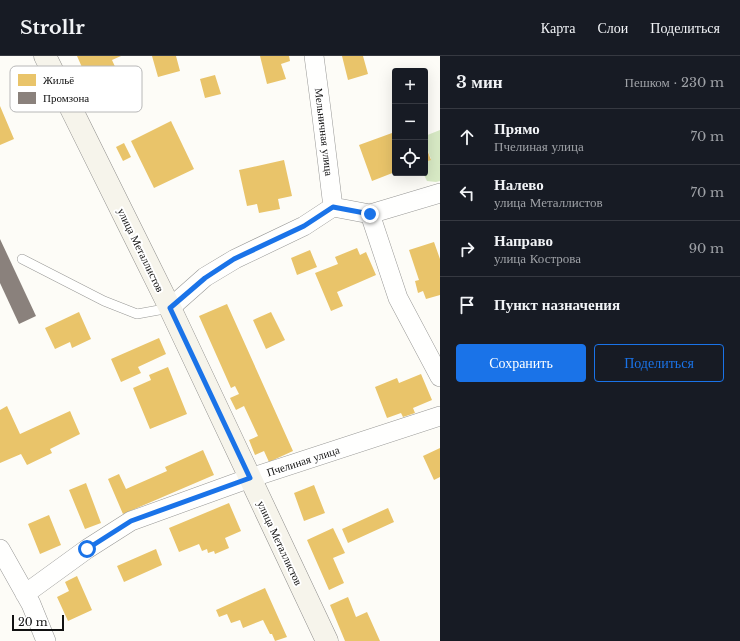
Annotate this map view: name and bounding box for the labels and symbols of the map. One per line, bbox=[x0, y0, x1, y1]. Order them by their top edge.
legend bbox=[10, 66, 142, 112]
text: Жильё bbox=[43, 73, 74, 87]
street label: Мельничная улица bbox=[312, 87, 336, 177]
text: Промзона bbox=[43, 91, 89, 105]
route end bbox=[361, 205, 379, 223]
street label: улица Металлистов bbox=[115, 206, 167, 294]
street label: Пчелиная улица bbox=[265, 443, 341, 479]
street label: улица Металлистов bbox=[254, 498, 306, 588]
route start bbox=[78, 540, 96, 558]
scale bar bbox=[12, 613, 64, 632]

